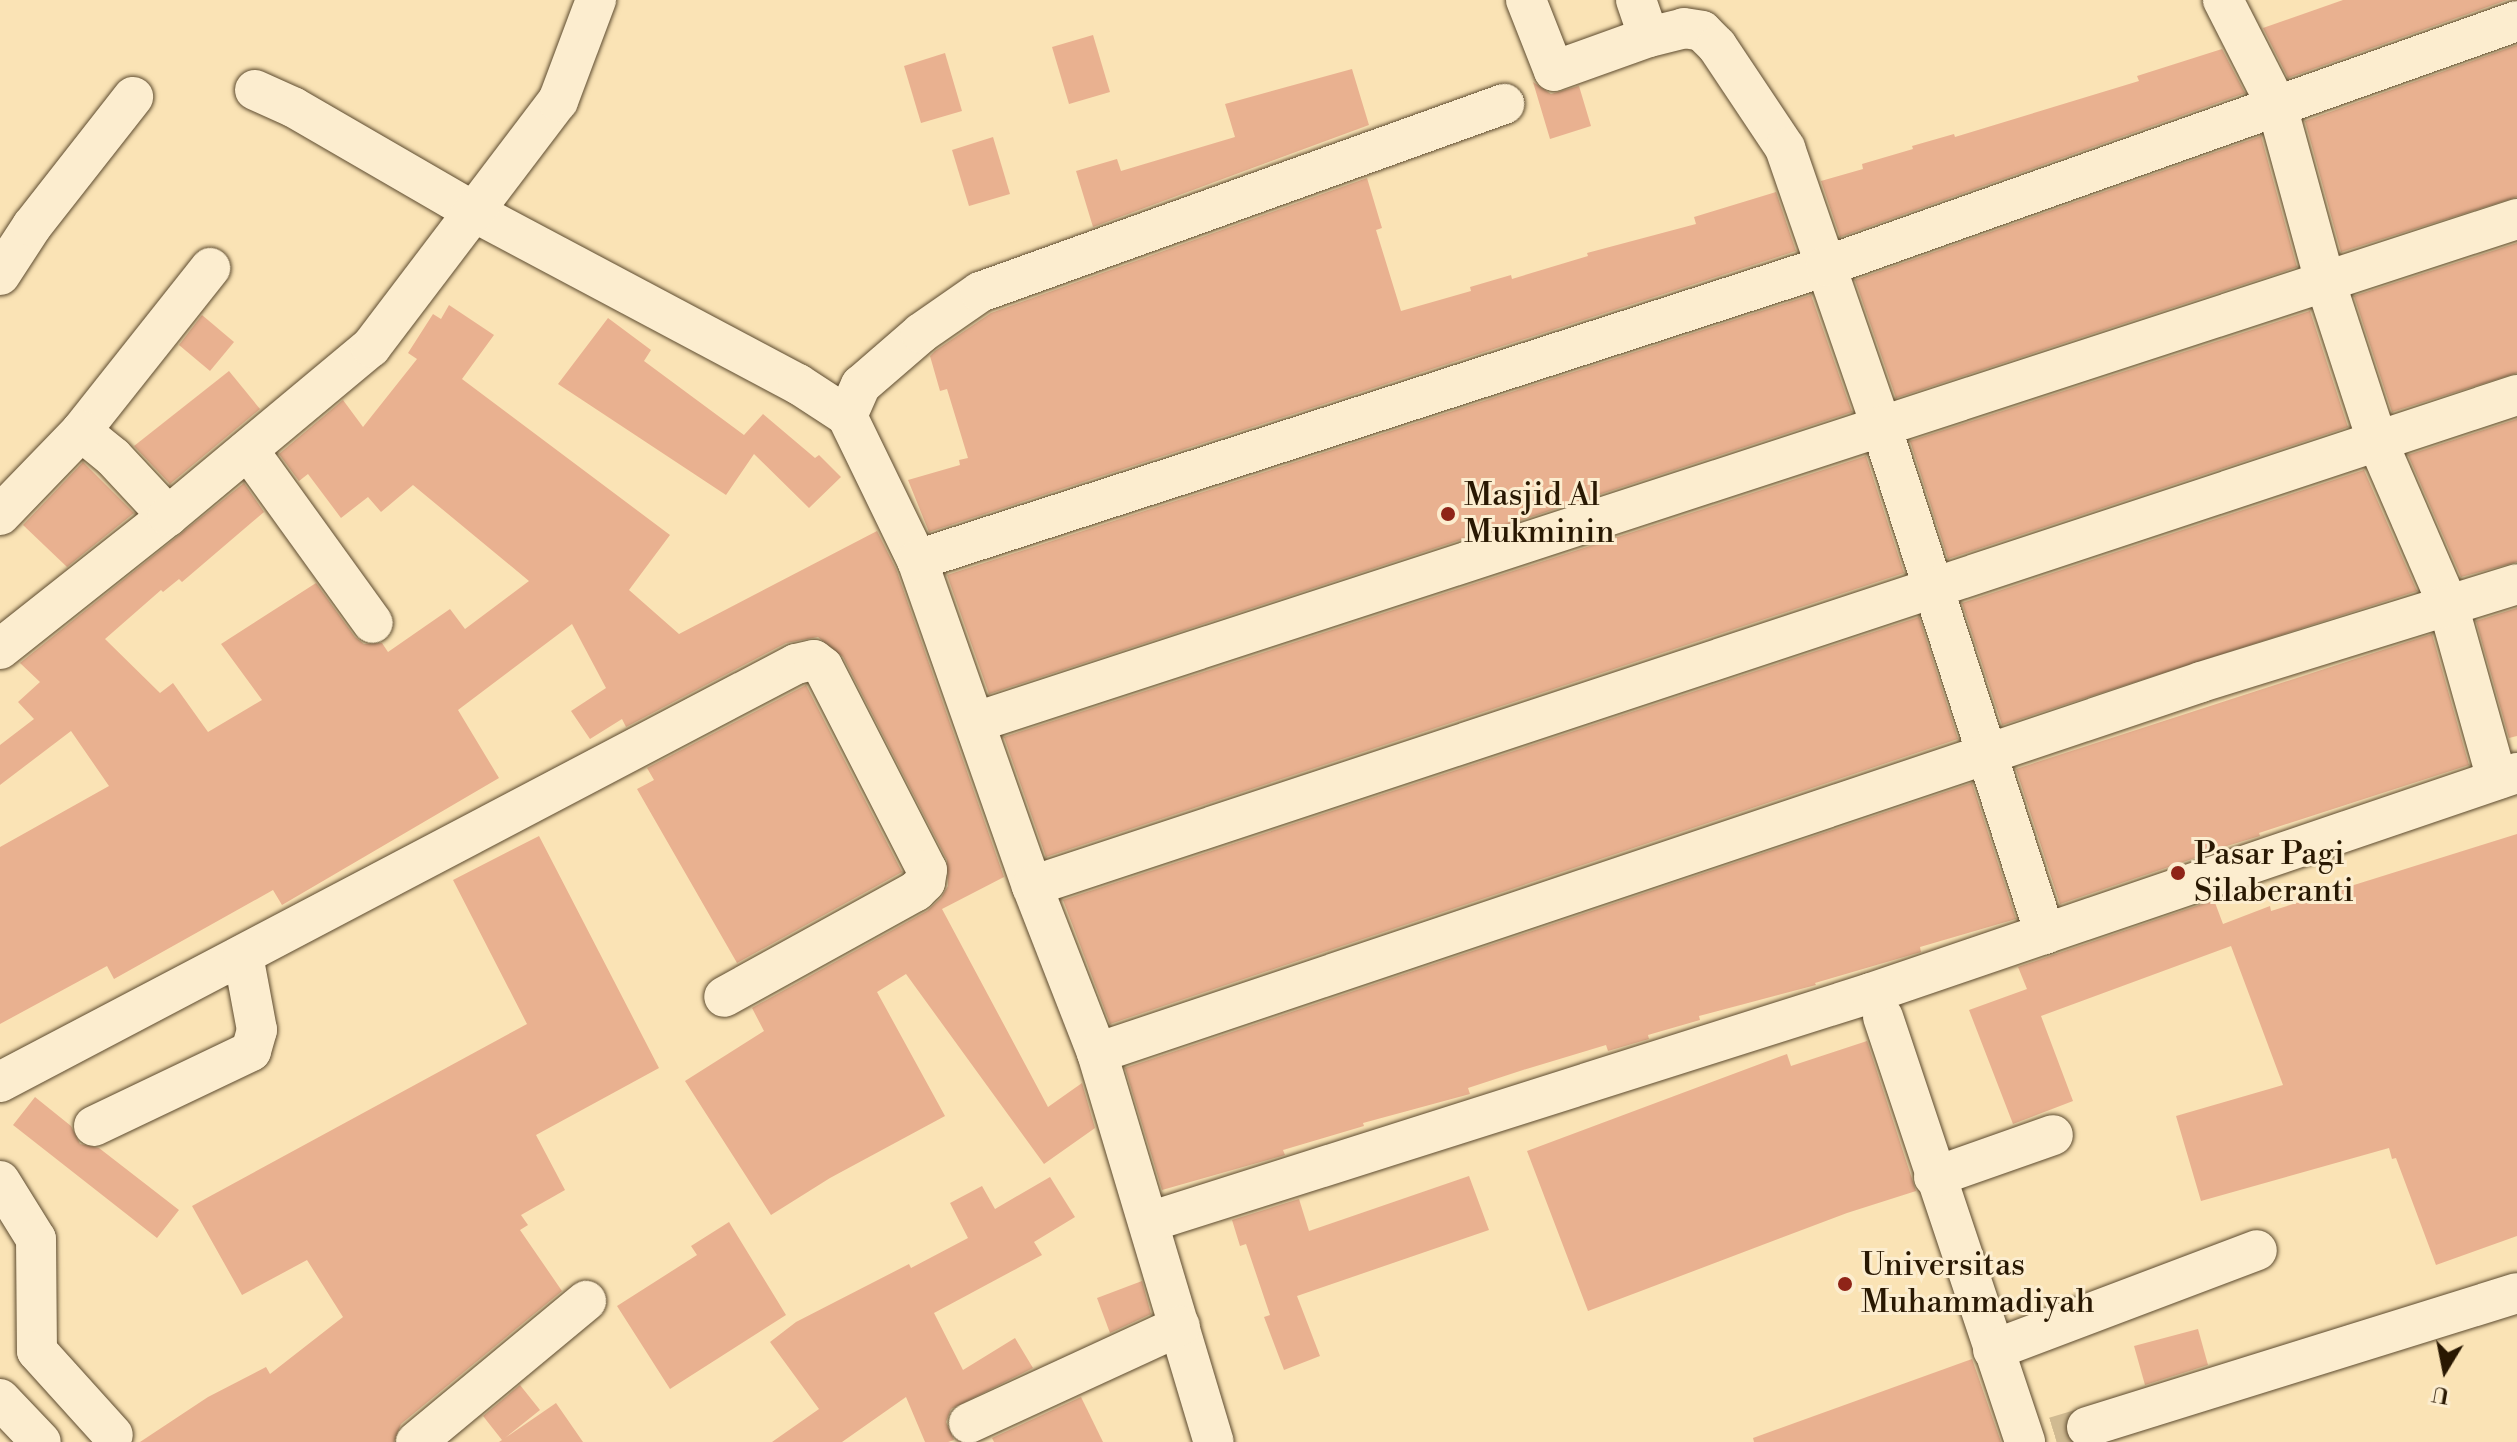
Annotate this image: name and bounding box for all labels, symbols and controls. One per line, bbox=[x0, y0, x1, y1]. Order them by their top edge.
place label: Masjid Al Mukminin bbox=[1464, 477, 1615, 552]
marker: Masjid Al Mukminin bbox=[1439, 505, 1457, 523]
place label: Pasar Pagi Silaberanti bbox=[2194, 836, 2354, 911]
marker: Pasar Pagi Silaberanti bbox=[2169, 864, 2187, 882]
place label: Universitas Muhammadiyah bbox=[1861, 1247, 2094, 1322]
marker: Universitas Muhammadiyah bbox=[1836, 1275, 1854, 1293]
north arrow bbox=[2405, 1330, 2485, 1410]
text: U bbox=[2430, 1379, 2451, 1409]

